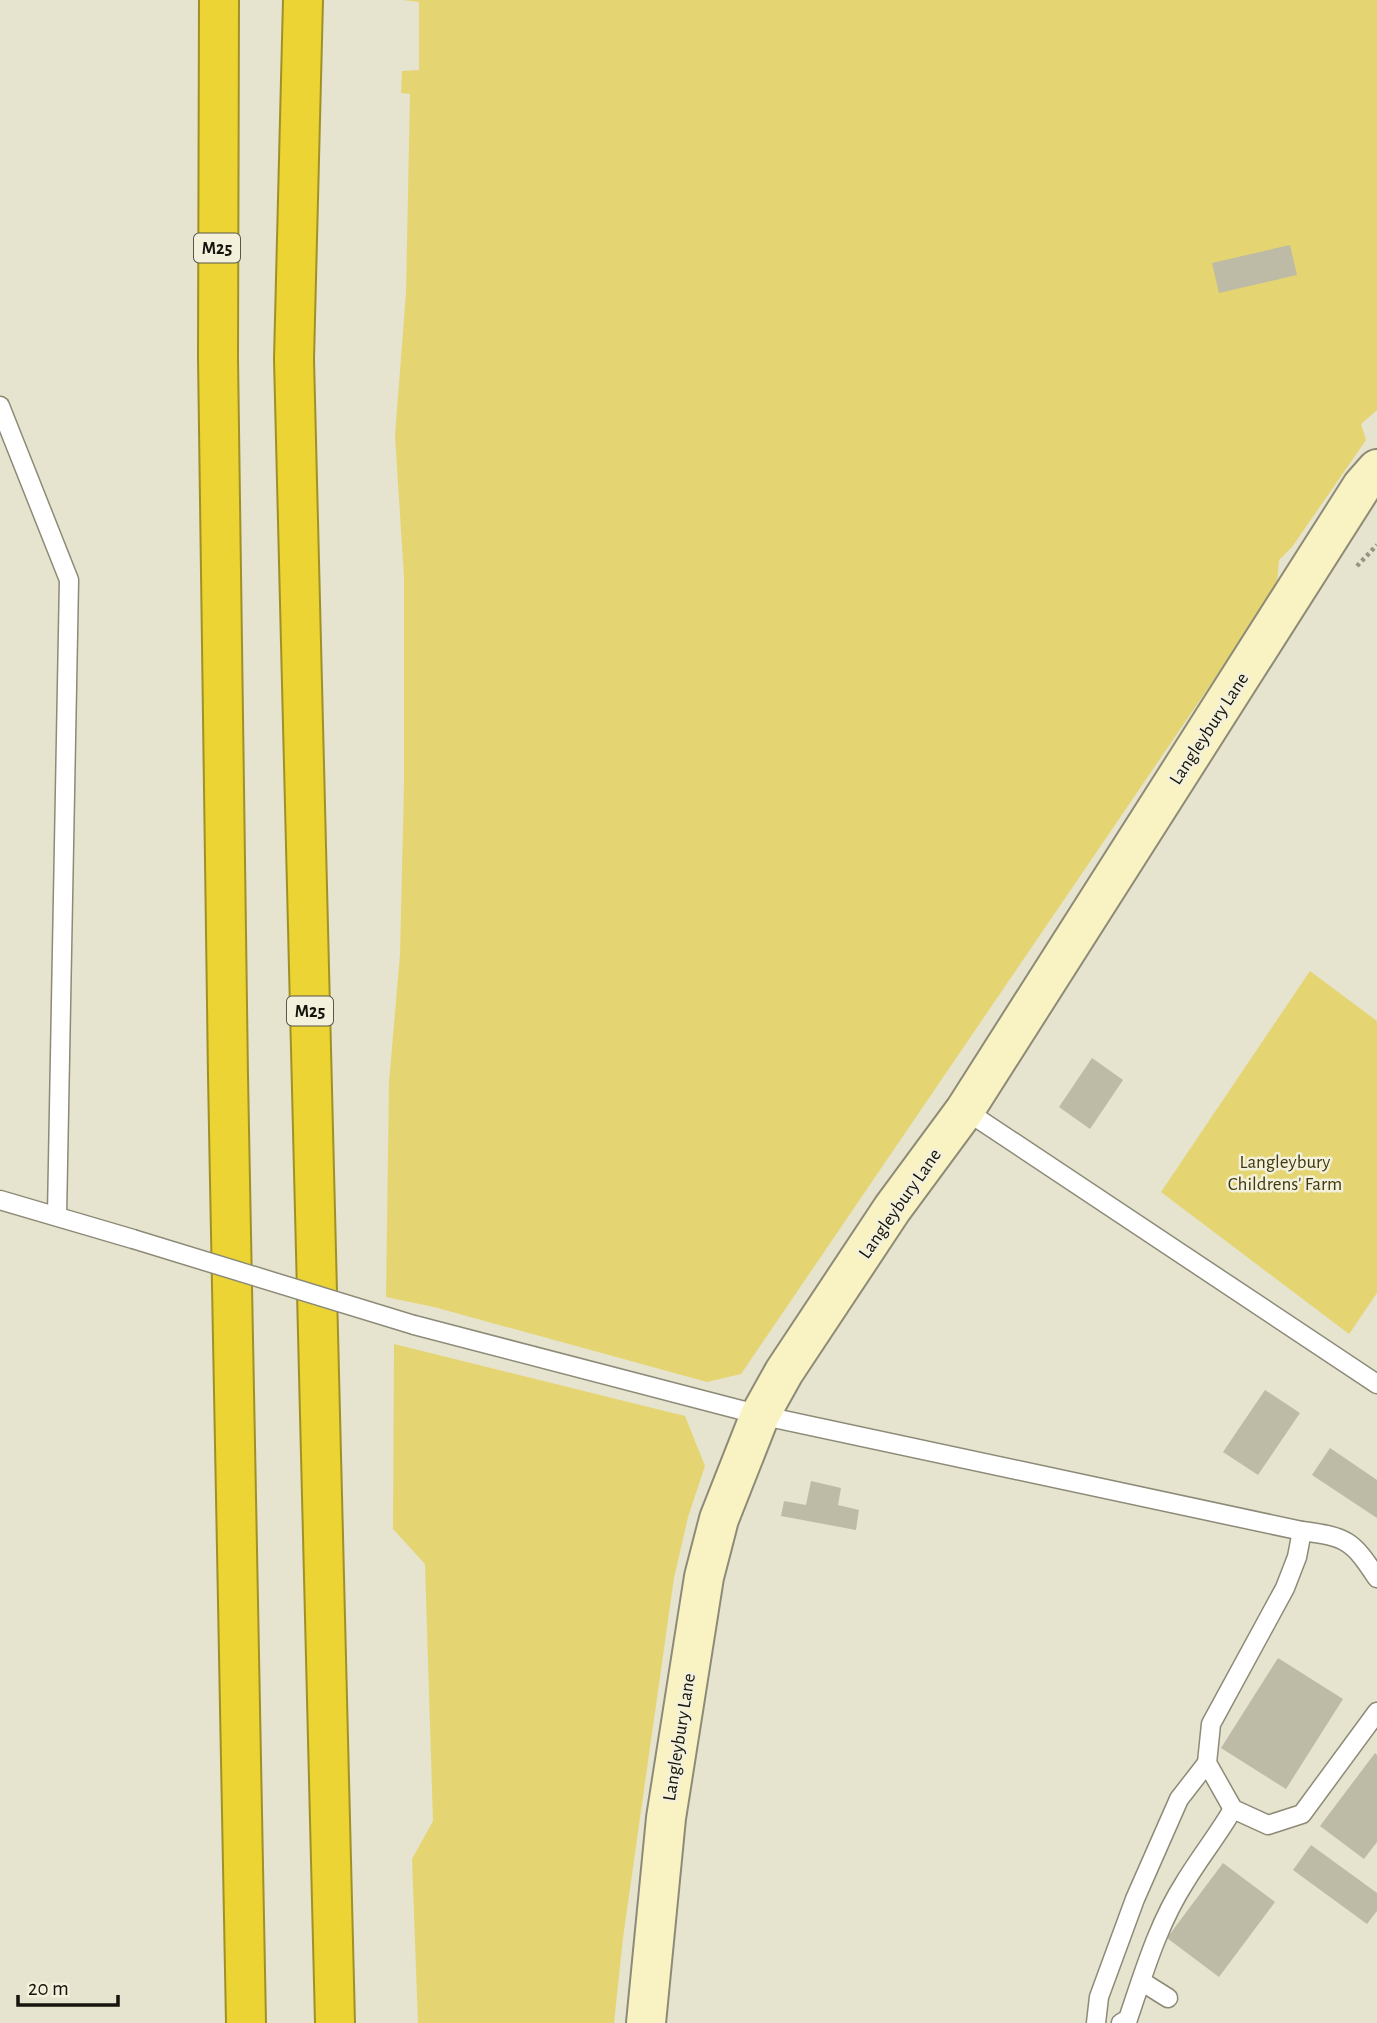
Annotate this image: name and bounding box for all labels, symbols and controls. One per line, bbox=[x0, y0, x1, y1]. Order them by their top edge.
road number: M25 bbox=[194, 234, 240, 262]
street label: Langleybury Lane bbox=[1166, 670, 1252, 788]
road number: M25 bbox=[287, 996, 333, 1026]
street label: Langleybury Lane bbox=[855, 1146, 945, 1262]
park label: Langleybury Childrens' Farm bbox=[1228, 1153, 1342, 1194]
street label: Langleybury Lane bbox=[660, 1672, 699, 1802]
scale bar bbox=[18, 1964, 117, 2008]
text: 20 m bbox=[28, 1978, 69, 1999]

